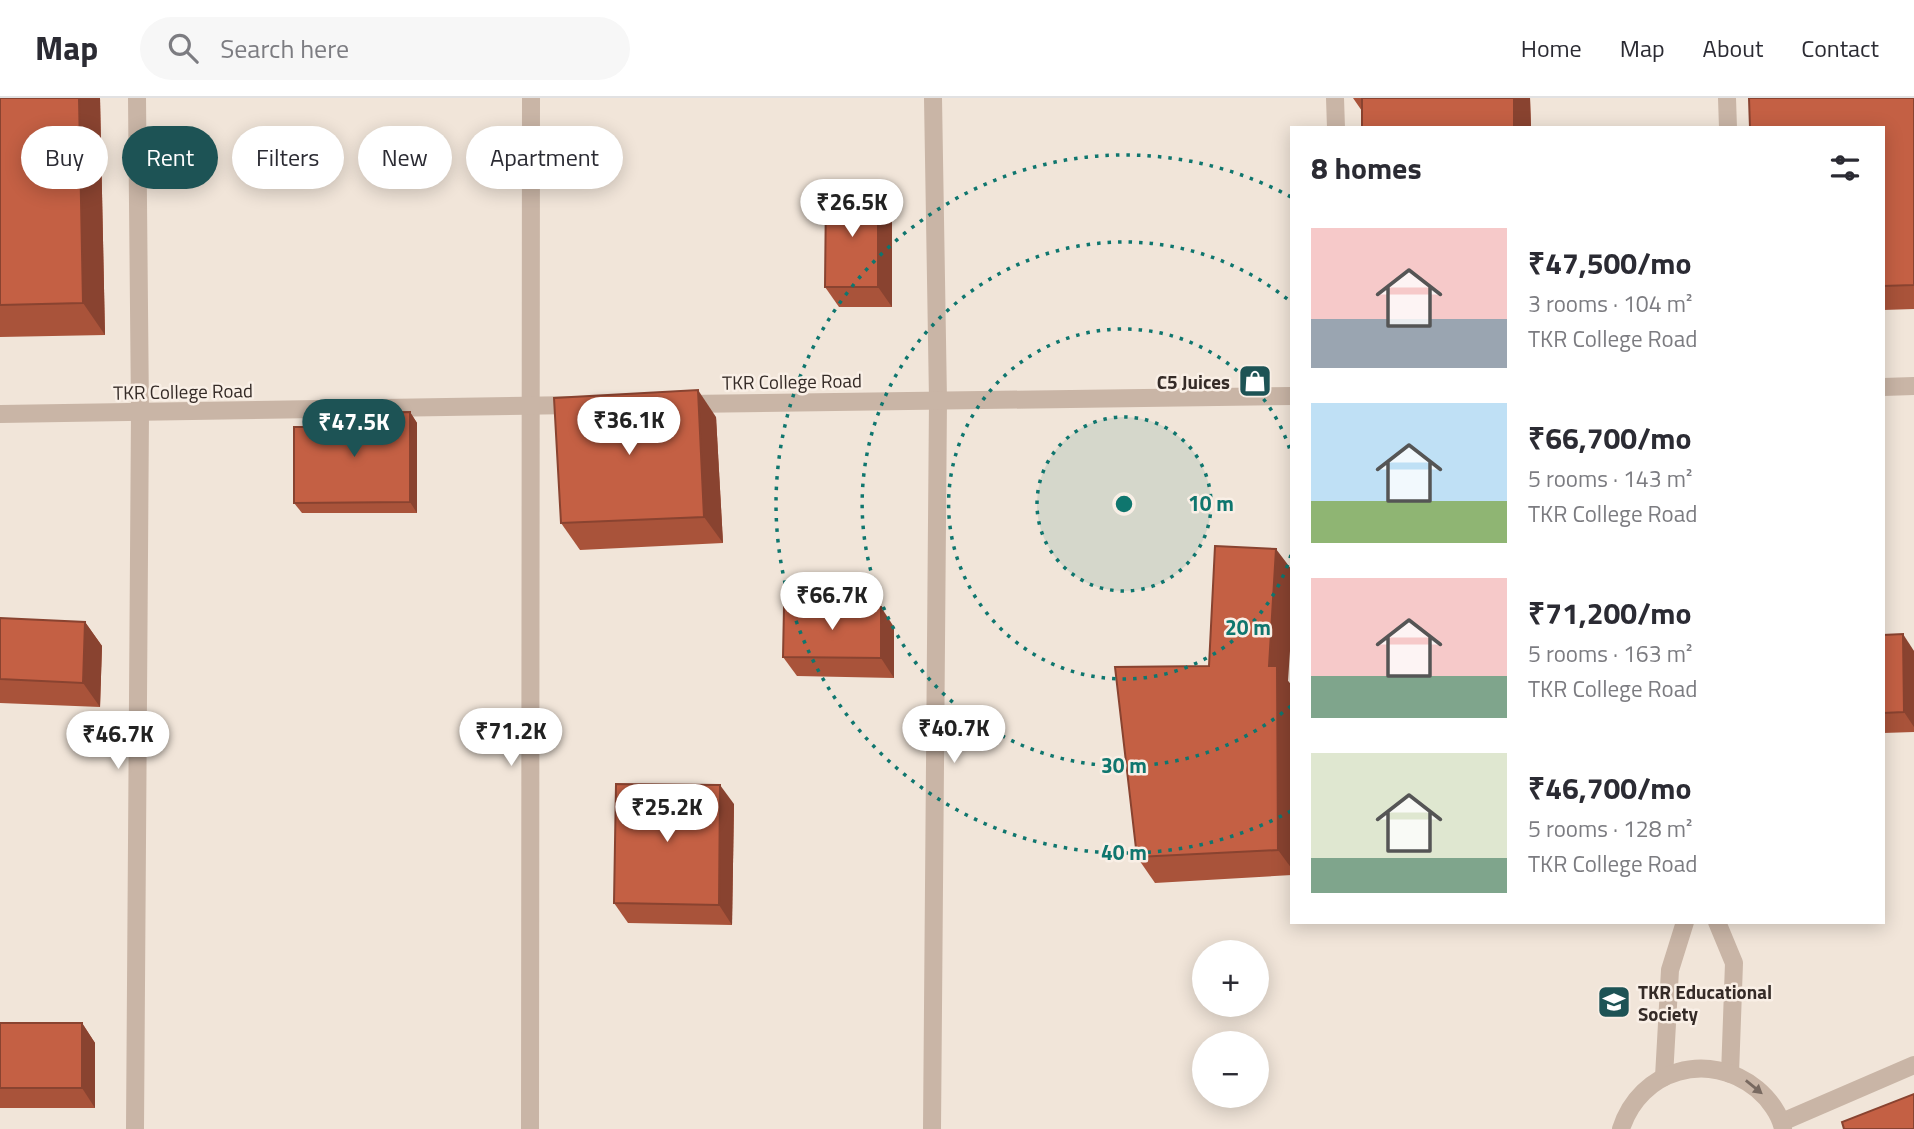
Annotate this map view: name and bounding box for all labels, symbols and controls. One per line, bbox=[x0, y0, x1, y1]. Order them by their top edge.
search box bbox=[140, 17, 630, 80]
text: Map bbox=[35, 23, 98, 73]
icon: search bbox=[164, 29, 202, 67]
text: Search here bbox=[220, 29, 349, 68]
text: Home bbox=[1521, 30, 1582, 66]
text: Map bbox=[1620, 30, 1665, 66]
text: About bbox=[1703, 30, 1763, 66]
text: Contact bbox=[1801, 30, 1879, 66]
chip: Buy bbox=[21, 126, 108, 189]
chip: Rent bbox=[122, 126, 218, 189]
chip: Filters bbox=[232, 126, 344, 189]
chip: New bbox=[358, 126, 452, 189]
chip: Apartment bbox=[466, 126, 623, 189]
text: 8 homes bbox=[1311, 145, 1422, 191]
icon: filters bbox=[1826, 149, 1864, 187]
pin: ₹26.5K bbox=[795, 180, 909, 239]
text: ₹26.5K bbox=[816, 184, 888, 219]
text: ₹47,500/mo bbox=[1528, 240, 1692, 286]
icon: home bbox=[1367, 256, 1451, 340]
text: 3 rooms · 104 m² bbox=[1528, 286, 1692, 321]
text: TKR College Road bbox=[1528, 321, 1697, 356]
shop icon: C5 Juices bbox=[1236, 362, 1274, 400]
street label: TKR College Road bbox=[722, 365, 862, 397]
place label: C5 Juices bbox=[1157, 367, 1230, 396]
street label: TKR College Road bbox=[113, 375, 253, 407]
pin: ₹36.1K bbox=[572, 398, 686, 457]
pin: ₹47.5K bbox=[297, 400, 411, 459]
text: ₹36.1K bbox=[593, 402, 665, 437]
text: ₹47.5K bbox=[318, 404, 390, 439]
text: ₹66,700/mo bbox=[1528, 415, 1692, 461]
icon: home bbox=[1367, 431, 1451, 515]
text: 5 rooms · 143 m² bbox=[1528, 461, 1692, 496]
text: 10 m bbox=[1188, 487, 1234, 519]
centre of rings bbox=[1112, 492, 1136, 516]
text: TKR College Road bbox=[1528, 496, 1697, 531]
pin: ₹66.7K bbox=[775, 573, 889, 632]
text: ₹66.7K bbox=[796, 577, 868, 612]
text: ₹71,200/mo bbox=[1528, 590, 1692, 636]
icon: home bbox=[1367, 606, 1451, 690]
text: 20 m bbox=[1225, 611, 1271, 643]
text: 5 rooms · 163 m² bbox=[1528, 636, 1692, 671]
text: TKR College Road bbox=[1528, 671, 1697, 706]
pin: ₹40.7K bbox=[897, 706, 1011, 765]
pin: ₹71.2K bbox=[454, 708, 568, 768]
text: ₹40.7K bbox=[918, 710, 990, 745]
pin: ₹46.7K bbox=[61, 712, 175, 771]
text: ₹71.2K bbox=[475, 713, 547, 748]
text: ₹46.7K bbox=[82, 716, 154, 751]
text: 30 m bbox=[1101, 749, 1147, 781]
text: ₹46,700/mo bbox=[1528, 765, 1692, 811]
icon: home bbox=[1367, 781, 1451, 865]
pin: ₹25.2K bbox=[610, 784, 724, 844]
text: ₹25.2K bbox=[631, 789, 703, 824]
text: 5 rooms · 128 m² bbox=[1528, 811, 1692, 846]
text: 40 m bbox=[1101, 836, 1147, 868]
text: TKR College Road bbox=[1528, 846, 1697, 881]
map controls bbox=[1192, 940, 1269, 1108]
button: + bbox=[1192, 940, 1269, 1017]
place label: TKR Educational Society bbox=[1638, 977, 1772, 1028]
school or university icon: TKR Educational Society bbox=[1595, 983, 1633, 1021]
button: − bbox=[1192, 1031, 1269, 1108]
one-way arrow bbox=[1746, 1079, 1763, 1094]

